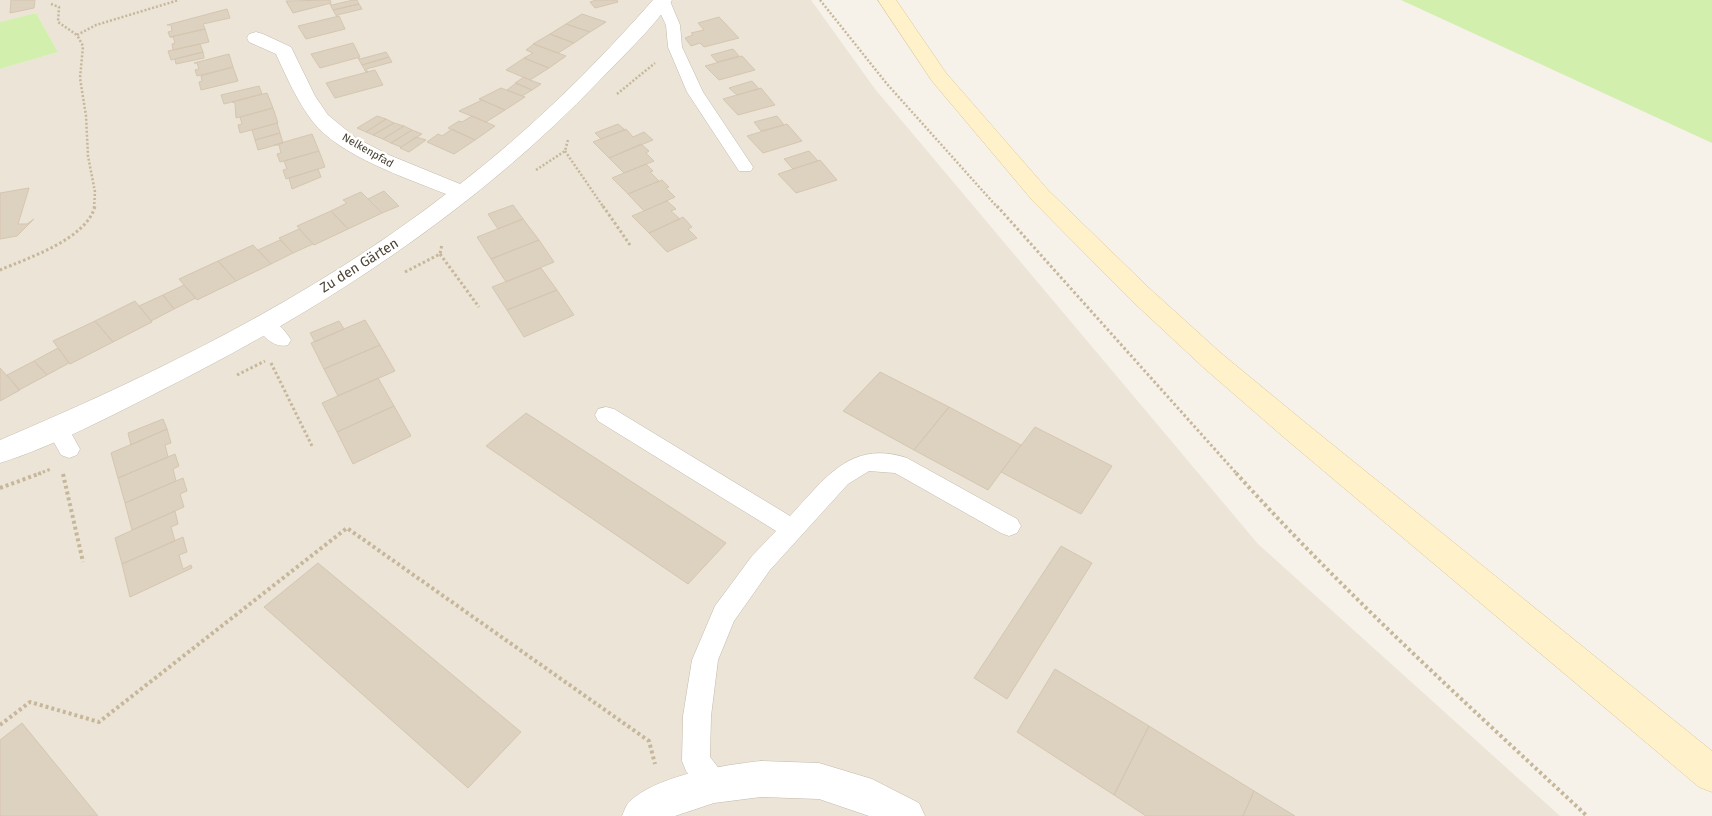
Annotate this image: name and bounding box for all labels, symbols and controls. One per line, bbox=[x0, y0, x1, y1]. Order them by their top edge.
street label: Nelkenpfad bbox=[340, 130, 396, 170]
street label: Zu den Gärten bbox=[317, 235, 402, 296]

